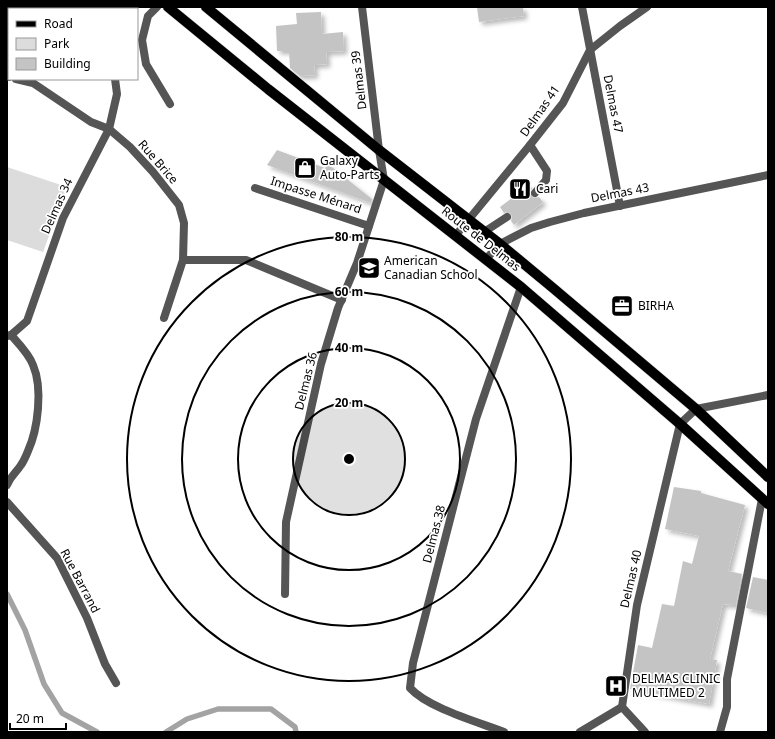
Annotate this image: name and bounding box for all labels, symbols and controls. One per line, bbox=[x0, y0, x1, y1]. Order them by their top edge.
legend bbox=[8, 8, 138, 80]
text: Road bbox=[44, 15, 73, 32]
text: Park bbox=[44, 35, 70, 52]
street label: Delmas 39 bbox=[346, 50, 371, 110]
text: Building bbox=[44, 55, 91, 72]
street label: Delmas 47 bbox=[600, 73, 628, 135]
street label: Delmas 41 bbox=[516, 82, 564, 140]
street label: Rue Brice bbox=[135, 136, 182, 187]
place label: Galaxy Auto-Parts bbox=[320, 152, 380, 183]
shop icon: Galaxy Auto-Parts bbox=[292, 155, 318, 181]
street label: Impasse Ménard bbox=[269, 172, 364, 217]
street label: Delmas 34 bbox=[37, 175, 76, 236]
restaurant icon: Cari bbox=[507, 176, 533, 202]
street label: Delmas 43 bbox=[589, 178, 651, 206]
place label: Cari bbox=[536, 180, 558, 197]
street label: Route de Delmas bbox=[438, 202, 525, 275]
text: 80 m bbox=[335, 228, 363, 245]
place label: American Canadian School bbox=[384, 252, 478, 283]
school or university icon: American Canadian School bbox=[356, 255, 382, 281]
text: 60 m bbox=[335, 283, 363, 300]
office icon: BIRHA bbox=[609, 293, 635, 319]
place label: BIRHA bbox=[638, 297, 674, 314]
text: 40 m bbox=[335, 339, 363, 356]
street label: Delmas 36 bbox=[290, 350, 321, 412]
text: 20 m bbox=[335, 394, 363, 411]
centre of rings bbox=[342, 452, 356, 466]
street label: Delmas 38 bbox=[418, 503, 449, 565]
street label: Rue Barrand bbox=[56, 546, 104, 616]
street label: Delmas 40 bbox=[616, 548, 645, 610]
place label: DELMAS CLINIC MULTIMED 2 bbox=[632, 670, 721, 701]
hospital icon: DELMAS CLINIC MULTIMED 2 bbox=[603, 673, 629, 699]
scale bar bbox=[10, 705, 66, 731]
text: 20 m bbox=[16, 710, 44, 727]

